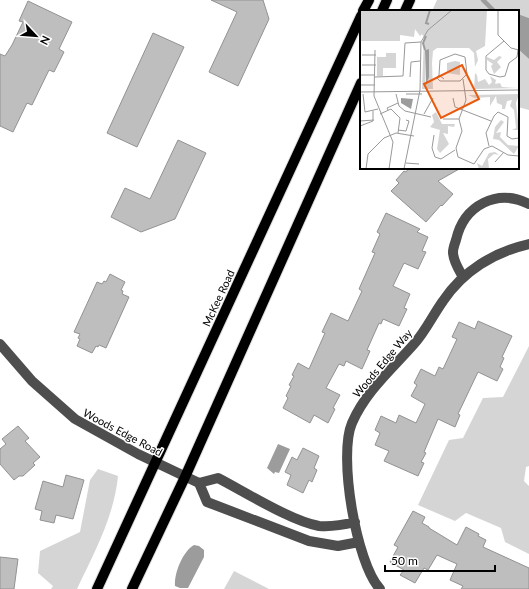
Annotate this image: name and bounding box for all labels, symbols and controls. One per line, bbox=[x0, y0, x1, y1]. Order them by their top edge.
inset map bbox=[360, 10, 519, 169]
north arrow bbox=[16, 16, 56, 56]
text: N bbox=[38, 34, 53, 47]
street label: McKee Road bbox=[199, 268, 237, 328]
street label: Woods Edge Way bbox=[350, 326, 415, 400]
street label: Woods Edge Road bbox=[81, 406, 165, 458]
scale bar bbox=[385, 547, 495, 573]
text: 50 m bbox=[391, 553, 418, 568]

